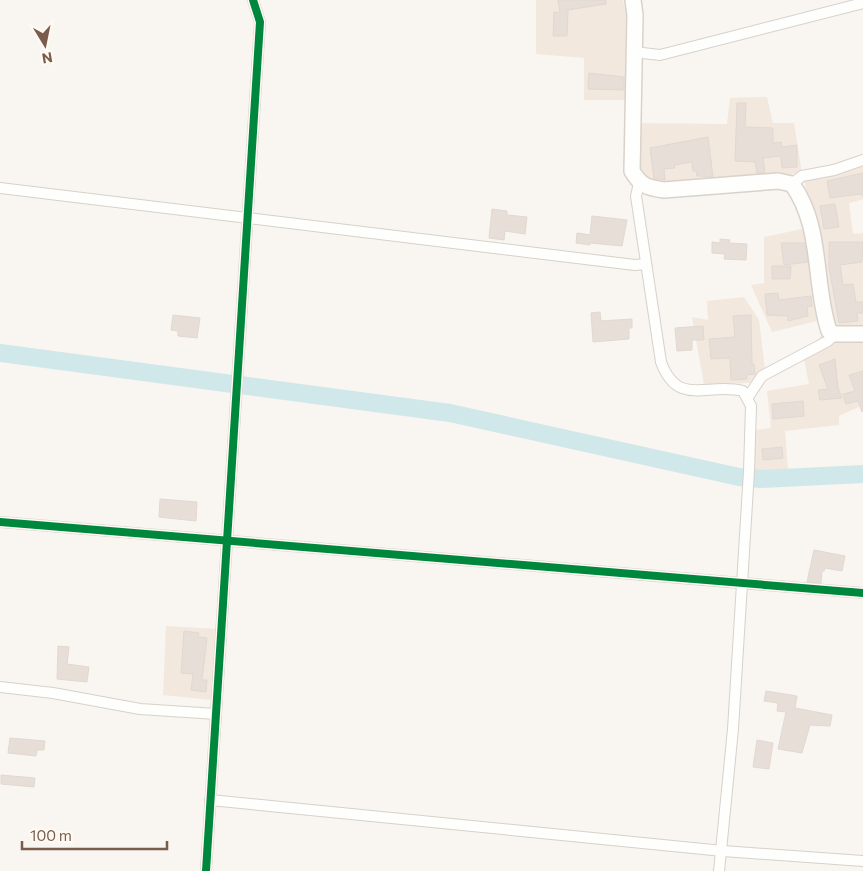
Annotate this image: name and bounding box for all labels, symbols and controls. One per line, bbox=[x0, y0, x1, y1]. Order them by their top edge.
north arrow bbox=[20, 20, 70, 70]
text: N bbox=[41, 49, 54, 68]
scale bar bbox=[22, 818, 168, 850]
text: 100 m bbox=[30, 826, 72, 844]

